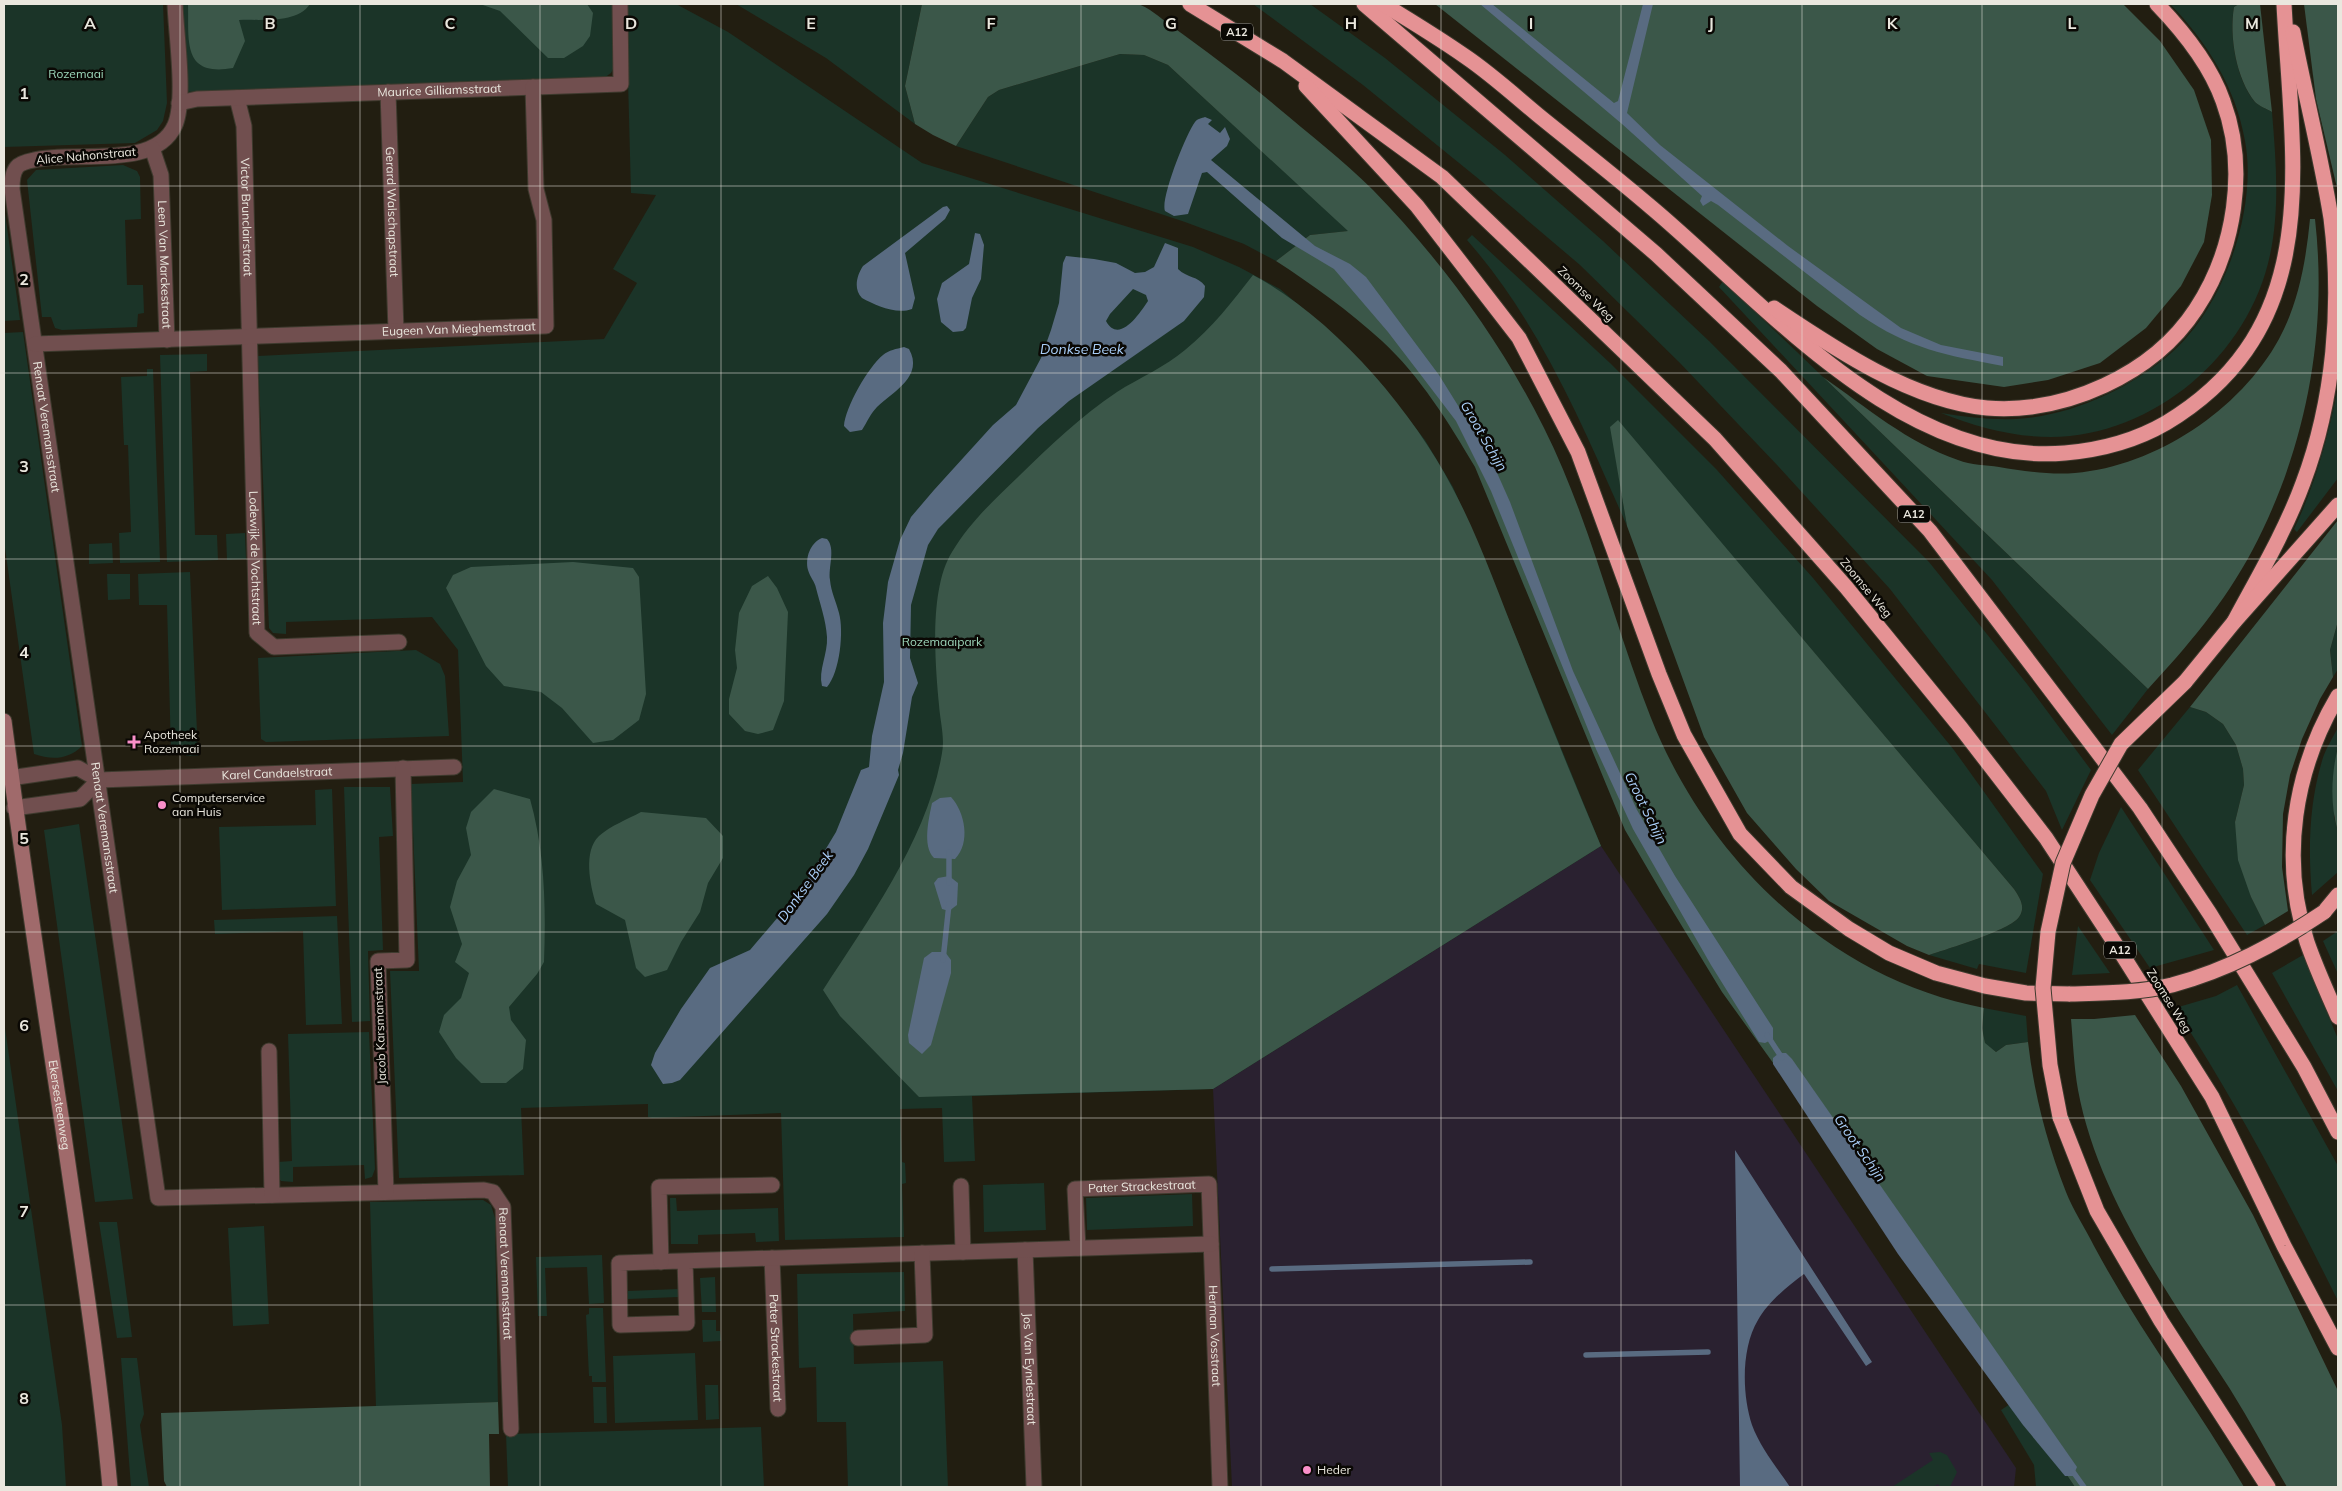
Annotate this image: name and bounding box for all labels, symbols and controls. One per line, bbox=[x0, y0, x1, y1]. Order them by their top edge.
text: A bbox=[84, 13, 96, 33]
text: B bbox=[264, 13, 276, 33]
text: C bbox=[445, 13, 456, 33]
text: D bbox=[625, 13, 637, 33]
text: E bbox=[806, 13, 816, 33]
text: F bbox=[986, 13, 996, 33]
text: G bbox=[1165, 13, 1177, 33]
text: H bbox=[1345, 13, 1357, 33]
text: I bbox=[1529, 13, 1533, 33]
text: J bbox=[1708, 13, 1714, 33]
text: K bbox=[1887, 13, 1899, 33]
text: L bbox=[2068, 13, 2077, 33]
text: M bbox=[2245, 13, 2259, 33]
road number: A12 bbox=[1221, 24, 1253, 41]
park label: Rozemaai bbox=[48, 66, 104, 81]
street label: Maurice Gilliamsstraat bbox=[377, 80, 502, 100]
text: 1 bbox=[19, 83, 29, 103]
street label: Alice Nahonstraat bbox=[35, 144, 136, 167]
street label: Gerard Walschapstraat bbox=[383, 146, 402, 277]
street label: Victor Brunclairstraat bbox=[238, 158, 256, 276]
street label: Leen Van Marckestraat bbox=[155, 200, 175, 329]
street label: Zoomse Weg bbox=[1555, 263, 1618, 324]
text: 2 bbox=[19, 269, 29, 289]
street label: Eugeen Van Mieghemstraat bbox=[382, 318, 536, 339]
water label: Donkse Beek bbox=[1040, 340, 1125, 358]
street label: Renaat Veremansstraat bbox=[30, 360, 64, 493]
water label: Groot Schijn bbox=[1457, 398, 1511, 474]
text: 3 bbox=[19, 456, 29, 476]
street label: Lodewijk de Vochtstraat bbox=[246, 491, 265, 625]
road number: A12 bbox=[1898, 506, 1930, 522]
street label: Zoomse Weg bbox=[1837, 555, 1896, 621]
park label: Rozemaaipark bbox=[902, 634, 983, 649]
text: 4 bbox=[19, 642, 29, 662]
place label: Apotheek Rozemaai bbox=[144, 727, 200, 756]
marker: Apotheek Rozemaai bbox=[128, 736, 140, 748]
street label: Renaat Veremansstraat bbox=[88, 761, 122, 894]
street label: Karel Candaelstraat bbox=[221, 763, 333, 783]
water label: Groot Schijn bbox=[1621, 769, 1671, 847]
place label: Computerservice aan Huis bbox=[172, 790, 265, 819]
marker: Computerservice aan Huis bbox=[156, 799, 168, 811]
text: 5 bbox=[19, 828, 29, 848]
water label: Donkse Beek bbox=[773, 846, 837, 925]
road number: A12 bbox=[2104, 942, 2136, 958]
street label: Zoomse Weg bbox=[2144, 966, 2195, 1036]
street label: Jacob Karsmanstraat bbox=[370, 967, 389, 1085]
text: 6 bbox=[19, 1015, 29, 1035]
street label: Ekersesteenweg bbox=[46, 1059, 74, 1151]
water label: Groot Schijn bbox=[1830, 1111, 1890, 1185]
street label: Pater Strackestraat bbox=[1088, 1177, 1196, 1196]
text: 7 bbox=[19, 1201, 29, 1221]
street label: Renaat Veremansstraat bbox=[496, 1207, 516, 1340]
street label: Herman Vosstraat bbox=[1206, 1285, 1224, 1387]
street label: Pater Strackestraat bbox=[766, 1294, 786, 1402]
street label: Jos Van Eyndestraat bbox=[1020, 1313, 1040, 1425]
text: 8 bbox=[19, 1388, 29, 1408]
place label: Heder bbox=[1317, 1462, 1351, 1477]
marker: Heder bbox=[1301, 1464, 1313, 1476]

